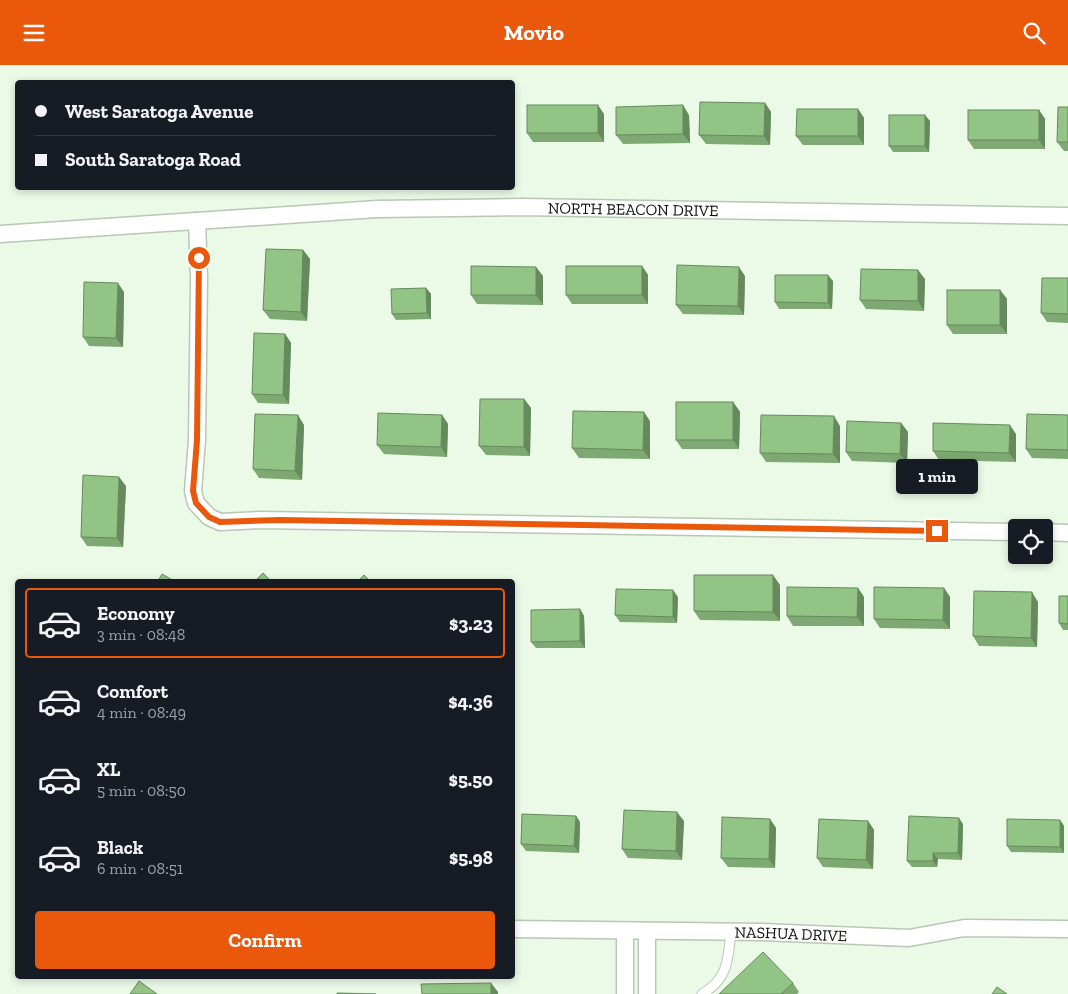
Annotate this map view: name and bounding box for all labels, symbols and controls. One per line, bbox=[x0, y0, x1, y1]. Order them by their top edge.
icon: menu bbox=[20, 19, 48, 47]
text: Movio bbox=[504, 19, 564, 46]
icon: search bbox=[1020, 19, 1048, 47]
text: West Saratoga Avenue bbox=[65, 100, 253, 123]
text: South Saratoga Road bbox=[65, 148, 241, 171]
street label: NORTH BEACON DRIVE bbox=[548, 198, 719, 220]
route start bbox=[188, 247, 210, 269]
callout: 1 min bbox=[896, 459, 978, 493]
text: 1 min bbox=[918, 467, 956, 486]
map controls bbox=[1008, 519, 1053, 564]
button: locate bbox=[1008, 519, 1053, 564]
route end bbox=[926, 520, 948, 542]
icon: car bbox=[37, 601, 82, 646]
text: Economy bbox=[97, 602, 175, 625]
text: $3.23 bbox=[449, 612, 493, 635]
text: 3 min · 08:48 bbox=[97, 625, 185, 644]
icon: car bbox=[37, 679, 82, 724]
text: Comfort bbox=[97, 680, 168, 703]
text: $4.36 bbox=[448, 690, 493, 713]
text: 4 min · 08:49 bbox=[97, 703, 186, 722]
icon: car bbox=[37, 757, 82, 802]
text: XL bbox=[97, 758, 120, 781]
text: $5.50 bbox=[449, 768, 493, 791]
text: 5 min · 08:50 bbox=[97, 781, 186, 800]
icon: car bbox=[37, 835, 82, 880]
text: Black bbox=[97, 836, 143, 859]
text: $5.98 bbox=[449, 846, 493, 869]
text: 6 min · 08:51 bbox=[97, 859, 183, 878]
button: Confirm bbox=[35, 911, 495, 969]
street label: NASHUA DRIVE bbox=[735, 922, 848, 945]

